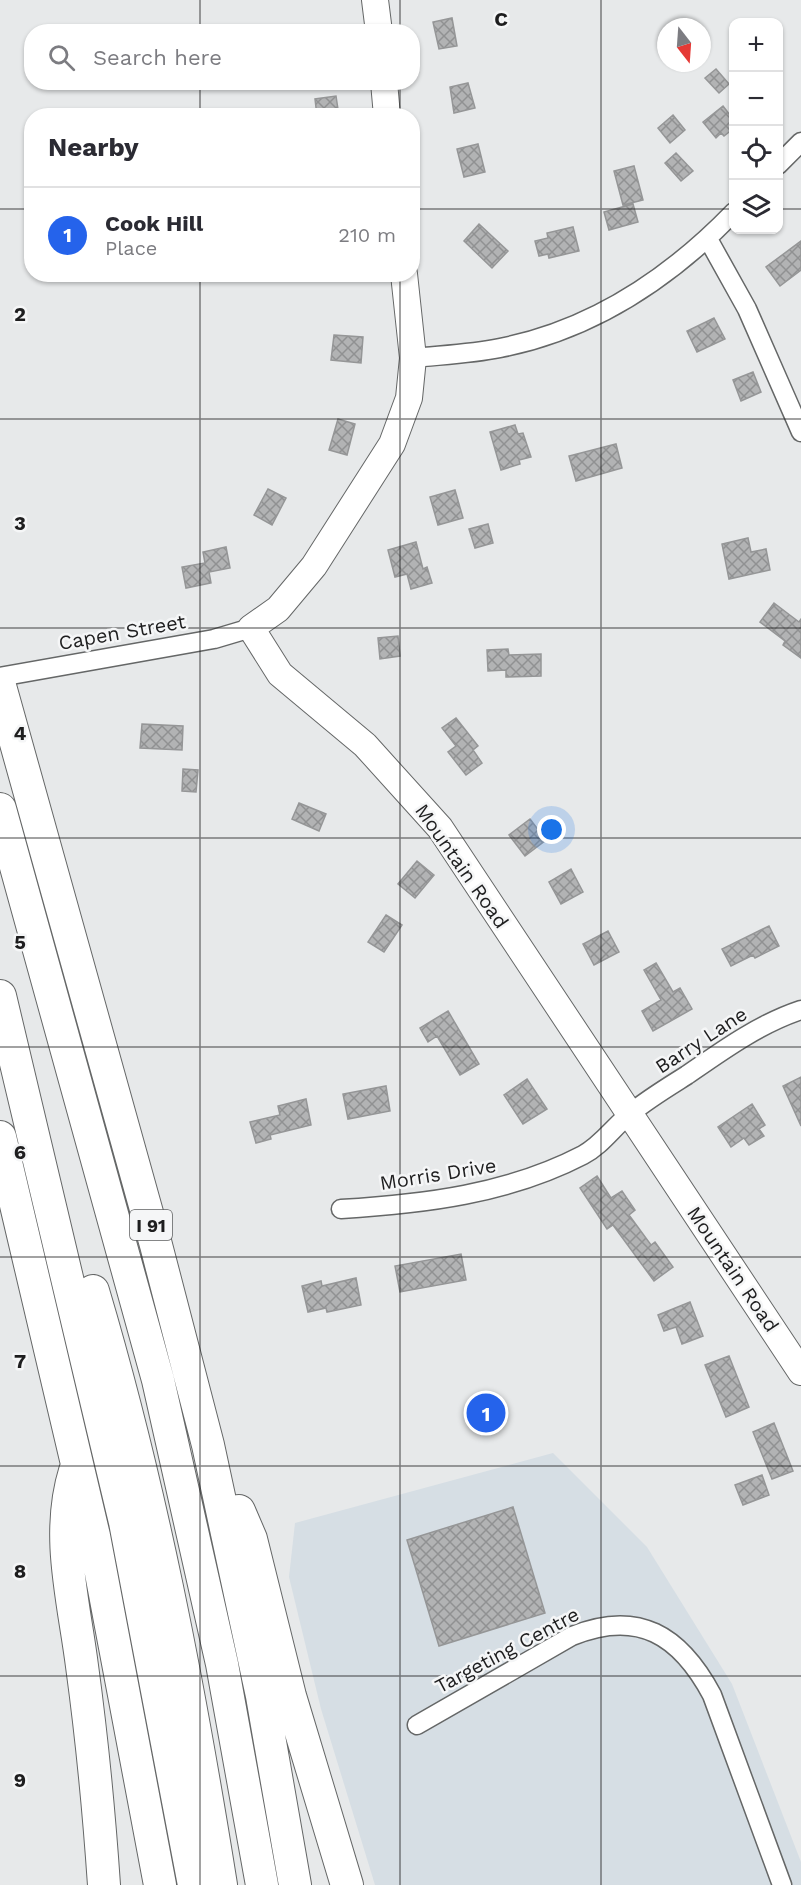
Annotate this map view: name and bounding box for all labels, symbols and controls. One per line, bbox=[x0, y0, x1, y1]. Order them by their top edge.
text: C bbox=[494, 7, 508, 31]
north arrow bbox=[657, 18, 711, 72]
map controls bbox=[729, 18, 783, 234]
button: + bbox=[729, 18, 783, 72]
search box bbox=[24, 24, 420, 90]
icon: search bbox=[45, 41, 78, 74]
text: Search here bbox=[93, 45, 222, 70]
button: − bbox=[729, 72, 783, 126]
button: locate bbox=[729, 126, 783, 180]
text: Nearby bbox=[48, 132, 139, 162]
button: layers bbox=[729, 180, 783, 234]
text: Cook Hill bbox=[105, 211, 203, 236]
text: 1 bbox=[63, 223, 72, 247]
text: 210 m bbox=[338, 223, 396, 247]
text: Place bbox=[105, 236, 157, 260]
text: 2 bbox=[14, 302, 26, 326]
text: 3 bbox=[14, 511, 26, 535]
street label: Capen Street bbox=[57, 609, 188, 655]
text: 4 bbox=[14, 721, 27, 745]
street label: Mountain Road bbox=[410, 799, 514, 933]
your location bbox=[537, 815, 566, 844]
text: 5 bbox=[14, 930, 26, 954]
street label: Barry Lane bbox=[651, 1001, 751, 1079]
text: 6 bbox=[14, 1140, 26, 1164]
street label: Morris Drive bbox=[378, 1153, 498, 1195]
street label: Mountain Road bbox=[682, 1202, 784, 1336]
road number: I 91 bbox=[130, 1210, 172, 1240]
text: 7 bbox=[14, 1349, 26, 1373]
pin: 1 bbox=[466, 1390, 506, 1436]
text: 8 bbox=[14, 1559, 26, 1583]
street label: Targeting Centre bbox=[431, 1602, 583, 1698]
text: 9 bbox=[14, 1768, 26, 1792]

